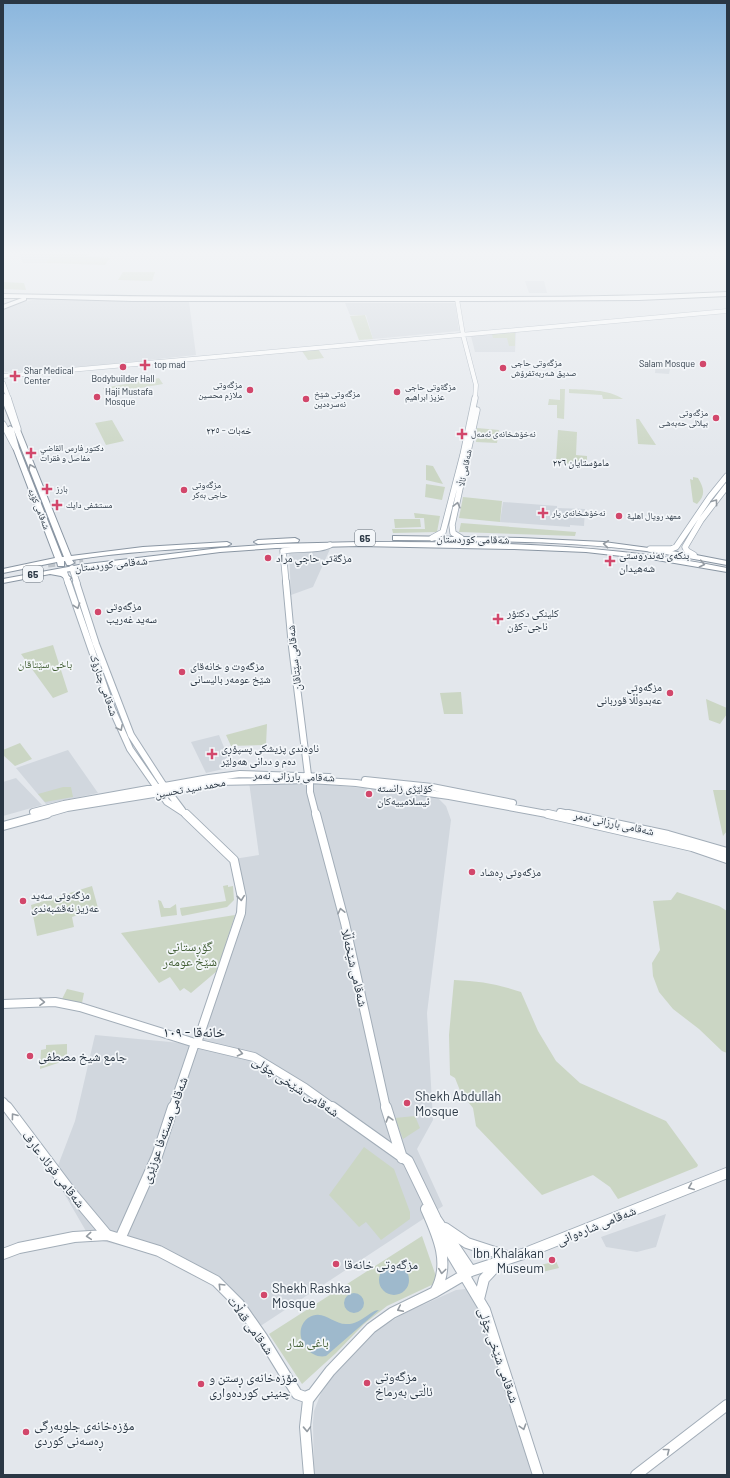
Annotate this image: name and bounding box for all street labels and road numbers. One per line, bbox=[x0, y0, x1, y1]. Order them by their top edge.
street label: شه‌قامی ئاڵا bbox=[455, 448, 474, 487]
street label: شەقامی کۆیە bbox=[26, 487, 53, 531]
road number: 65 bbox=[355, 530, 375, 546]
street label: شەقامی کوردستان bbox=[436, 531, 510, 547]
street label: شەقامی کوردستان bbox=[74, 553, 148, 575]
road number: 65 bbox=[23, 566, 43, 582]
street label: شەقامی سێتاقان bbox=[284, 624, 304, 692]
street label: شەقامی چنارۆک bbox=[87, 652, 121, 718]
street label: شەقامی بارزانی نەمر bbox=[252, 768, 335, 784]
street label: محمد سید تحسین bbox=[153, 775, 227, 801]
street label: شەقامی بارزانی نەمر bbox=[572, 807, 655, 838]
street label: شەقامی شێخەڵڵا bbox=[337, 928, 372, 1009]
street label: شەقامی شێخی چۆلی bbox=[249, 1052, 342, 1121]
street label: شەقامی مستەفا عوزێری bbox=[137, 1074, 192, 1186]
street label: شەقامی فوئاد عارف bbox=[18, 1127, 89, 1211]
street label: شەقامی شارەوانی bbox=[554, 1202, 639, 1249]
street label: شەقامی قەڵات bbox=[224, 1292, 278, 1358]
street label: شەقامی شێخی چۆلی bbox=[474, 1305, 523, 1405]

